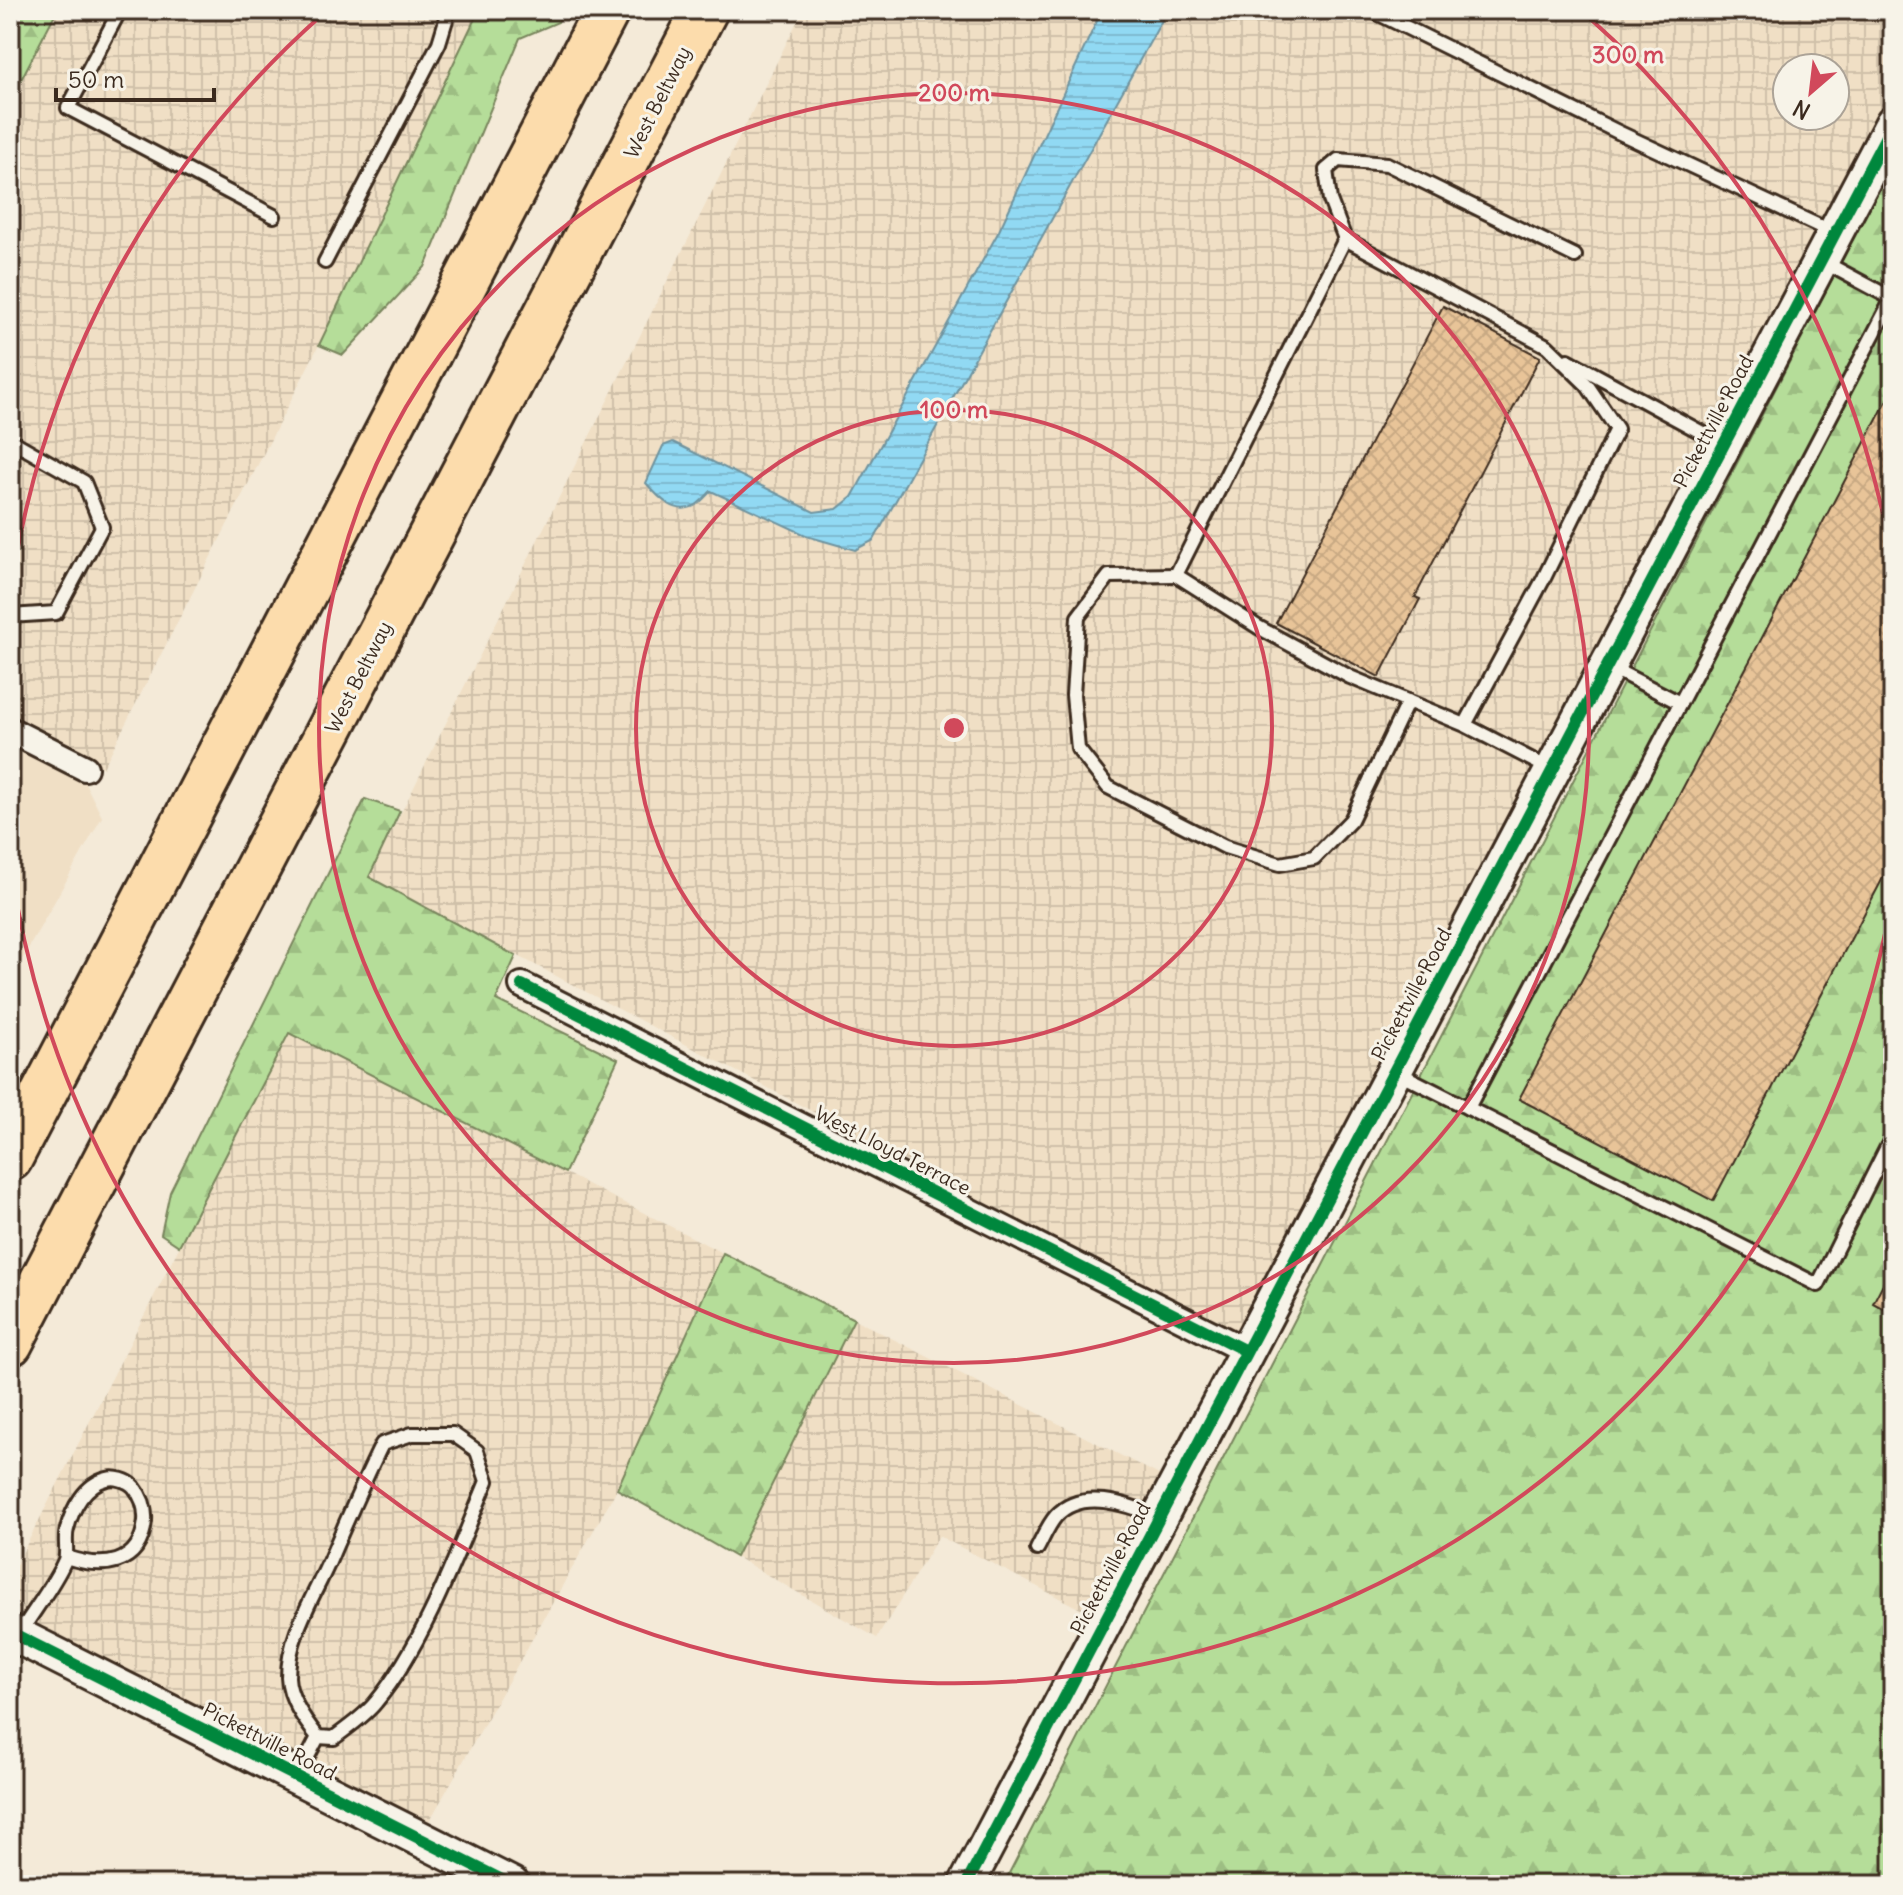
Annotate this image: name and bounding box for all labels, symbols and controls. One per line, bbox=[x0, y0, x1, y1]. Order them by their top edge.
text: 300 m bbox=[1592, 39, 1664, 69]
street label: West Beltway bbox=[618, 42, 696, 162]
scale bar bbox=[56, 52, 214, 102]
north arrow bbox=[1771, 52, 1851, 132]
text: 50 m bbox=[68, 64, 124, 94]
text: 200 m bbox=[918, 77, 990, 107]
text: N bbox=[1788, 94, 1815, 126]
street label: Pickettville Road bbox=[1668, 350, 1759, 492]
text: 100 m bbox=[920, 394, 988, 424]
street label: West Beltway bbox=[319, 617, 397, 737]
centre of rings bbox=[940, 714, 968, 742]
street label: Pickettville Road bbox=[1366, 923, 1457, 1065]
street label: West Lloyd Terrace bbox=[811, 1100, 975, 1200]
street label: Pickettville Road bbox=[1065, 1497, 1156, 1639]
street label: Pickettville Road bbox=[199, 1697, 341, 1786]

